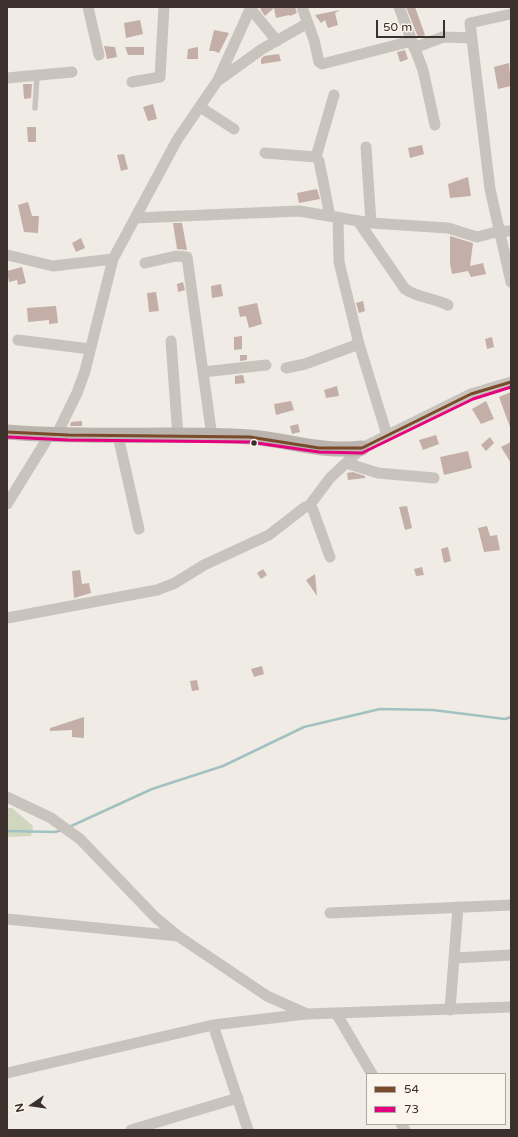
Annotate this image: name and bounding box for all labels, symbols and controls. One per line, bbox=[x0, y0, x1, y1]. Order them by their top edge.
scale bar bbox=[378, 12, 447, 38]
text: 50 m bbox=[383, 20, 412, 34]
unlabelled marker bbox=[249, 438, 259, 448]
legend bbox=[366, 1073, 506, 1125]
text: 54 bbox=[404, 1082, 419, 1096]
north arrow bbox=[12, 1085, 52, 1125]
text: N bbox=[12, 1102, 27, 1114]
text: 73 bbox=[404, 1102, 419, 1116]

